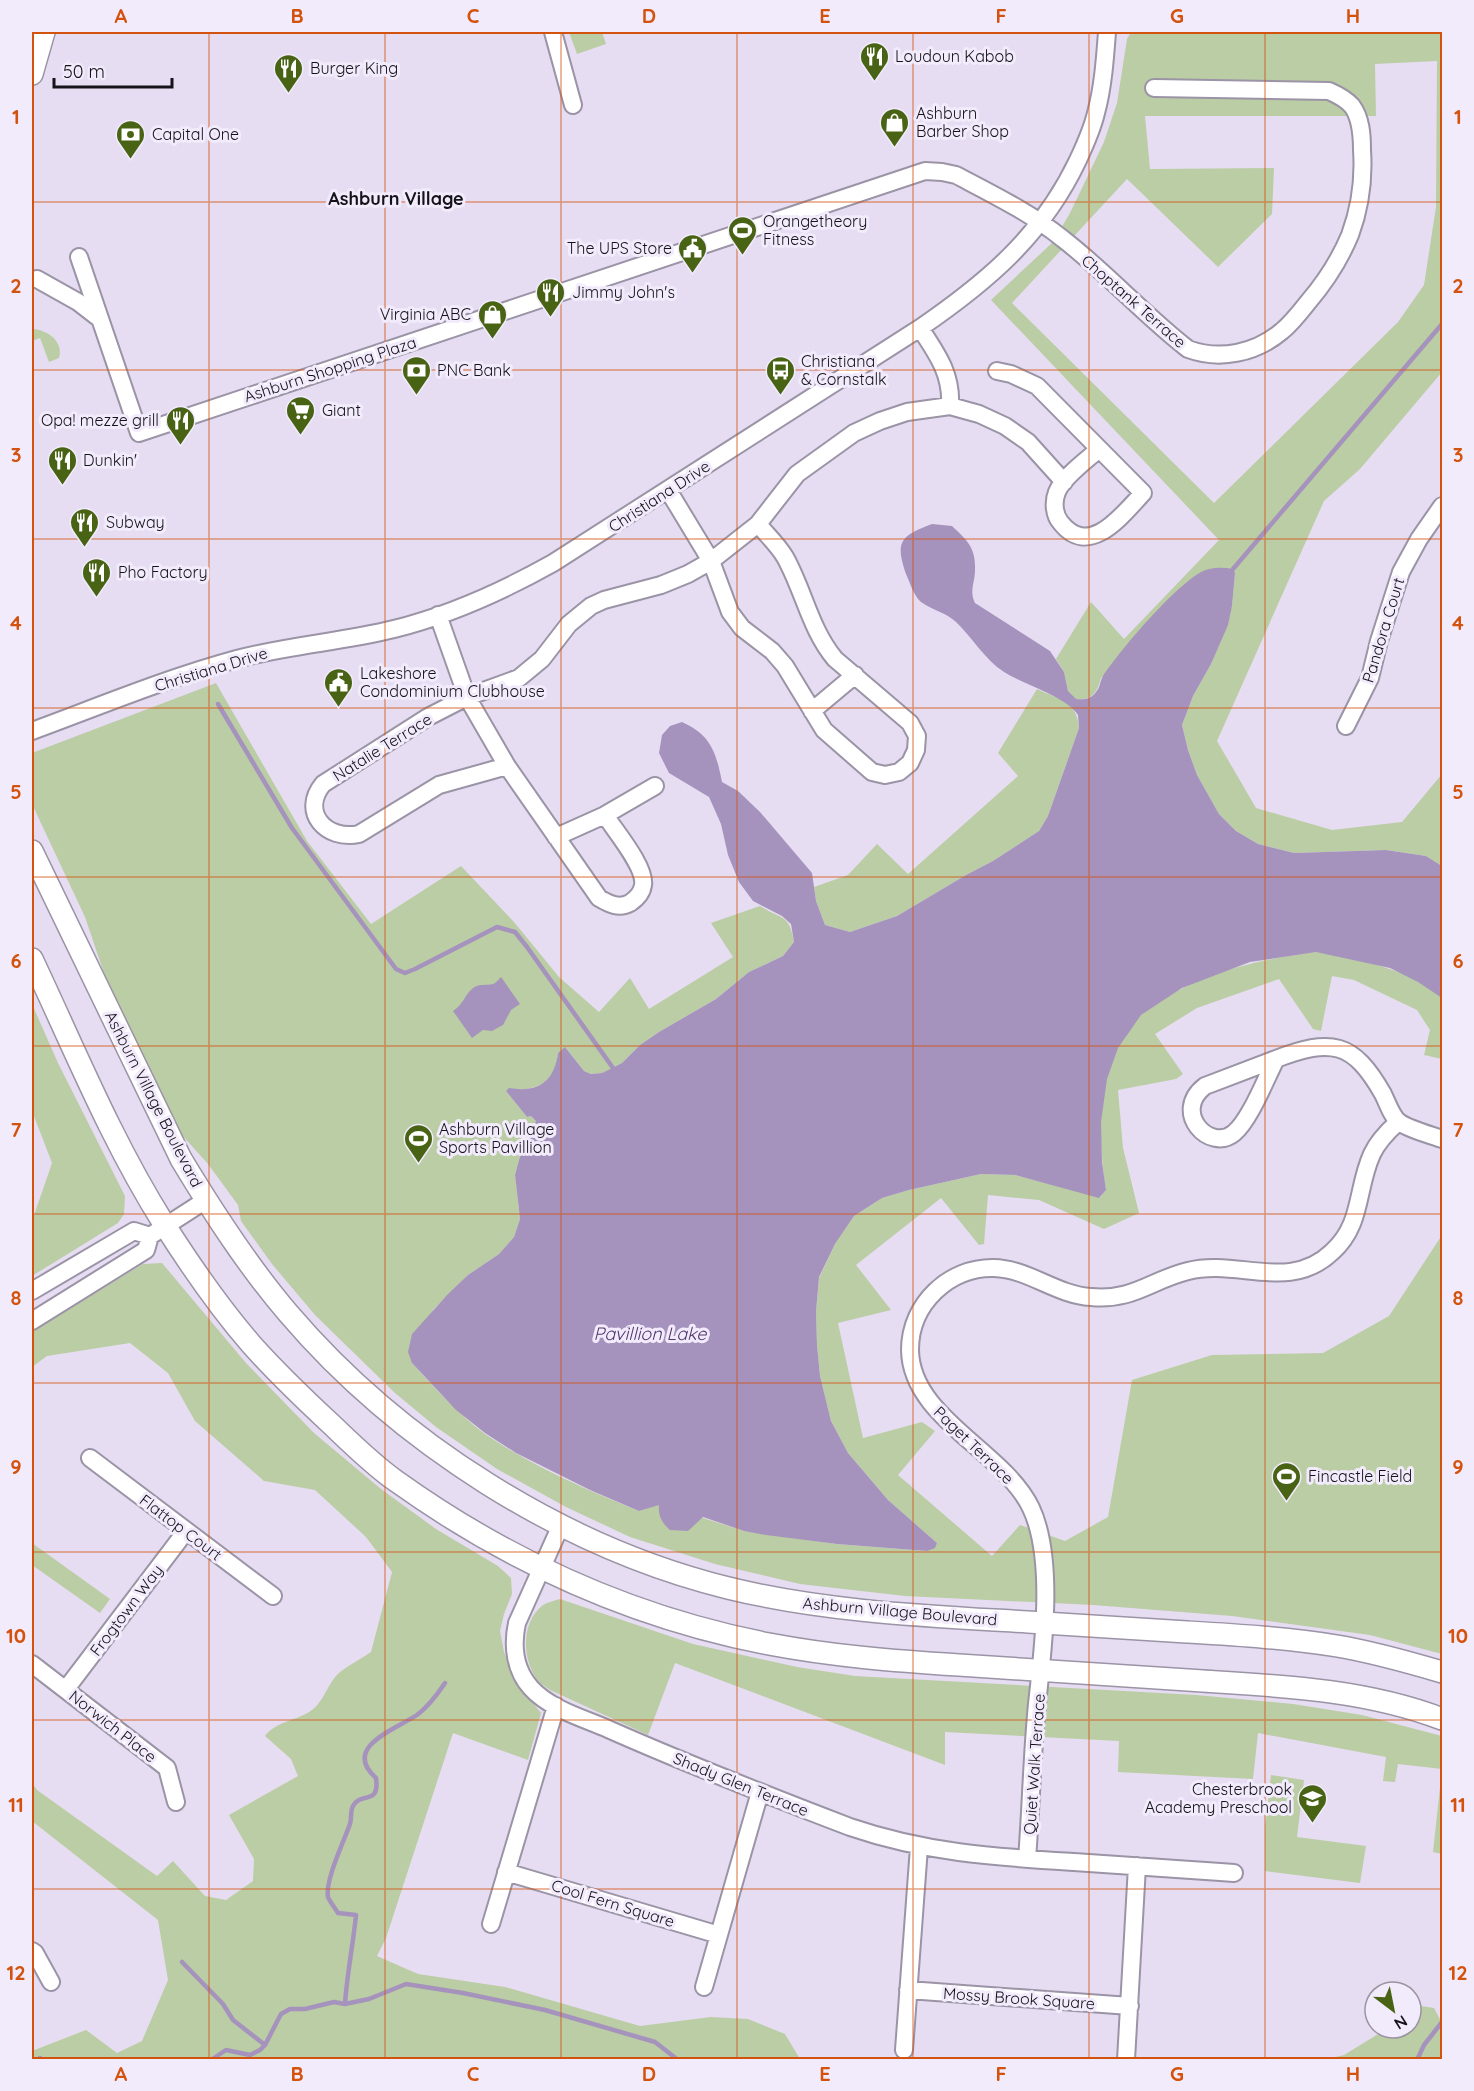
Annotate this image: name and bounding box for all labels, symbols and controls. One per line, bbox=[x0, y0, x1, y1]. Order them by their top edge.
text: A bbox=[115, 3, 128, 28]
text: B bbox=[290, 3, 304, 28]
text: C bbox=[467, 3, 480, 28]
text: D bbox=[642, 3, 656, 28]
text: E bbox=[819, 3, 831, 28]
text: F bbox=[995, 3, 1007, 28]
text: G bbox=[1170, 3, 1184, 28]
text: H bbox=[1346, 3, 1360, 28]
restaurant icon: Loudoun Kabob bbox=[858, 40, 890, 82]
place label: Loudoun Kabob bbox=[895, 46, 1014, 66]
scale bar bbox=[54, 51, 172, 89]
restaurant icon: Burger King bbox=[273, 52, 305, 94]
place label: Burger King bbox=[310, 58, 398, 78]
text: 50 m bbox=[63, 60, 105, 83]
place label: Ashburn Barber Shop bbox=[916, 103, 1009, 141]
text: 1 bbox=[12, 104, 20, 129]
text: 1 bbox=[1454, 104, 1462, 129]
shop icon: Ashburn Barber Shop bbox=[879, 106, 911, 148]
bank icon: Capital One bbox=[115, 118, 147, 160]
place label: Capital One bbox=[152, 124, 239, 144]
district label: Ashburn Village bbox=[328, 187, 464, 210]
place label: Orangetheory Fitness bbox=[763, 211, 867, 249]
sports icon: Orangetheory Fitness bbox=[726, 214, 758, 256]
public building icon: The UPS Store bbox=[677, 232, 709, 274]
place label: The UPS Store bbox=[567, 238, 672, 258]
street label: Choptank Terrace bbox=[1078, 250, 1190, 352]
text: 2 bbox=[10, 273, 22, 298]
text: 2 bbox=[1452, 273, 1464, 298]
restaurant icon: Jimmy John's bbox=[535, 276, 567, 318]
place label: Jimmy John's bbox=[572, 282, 675, 302]
shop icon: Virginia ABC bbox=[476, 298, 508, 340]
place label: Virginia ABC bbox=[380, 304, 471, 324]
street label: Ashburn Shopping Plaza bbox=[241, 332, 419, 406]
place label: Christiana & Cornstalk bbox=[801, 351, 887, 389]
bank icon: PNC Bank bbox=[400, 354, 432, 396]
bus stop icon: Christiana & Cornstalk bbox=[764, 354, 796, 396]
place label: PNC Bank bbox=[437, 360, 511, 380]
supermarket icon: Giant bbox=[285, 394, 317, 436]
place label: Giant bbox=[322, 400, 361, 420]
restaurant icon: Opa! mezze grill bbox=[164, 404, 196, 446]
place label: Opa! mezze grill bbox=[41, 410, 159, 430]
text: 3 bbox=[11, 442, 21, 467]
text: 3 bbox=[1453, 442, 1463, 467]
restaurant icon: Dunkin' bbox=[46, 444, 78, 486]
place label: Dunkin' bbox=[83, 450, 137, 470]
street label: Christiana Drive bbox=[604, 456, 714, 536]
restaurant icon: Subway bbox=[69, 506, 101, 548]
place label: Subway bbox=[106, 512, 165, 532]
restaurant icon: Pho Factory bbox=[81, 556, 113, 598]
place label: Pho Factory bbox=[118, 562, 208, 582]
street label: Pandora Court bbox=[1358, 575, 1408, 685]
text: 4 bbox=[10, 610, 22, 635]
text: 4 bbox=[1452, 610, 1464, 635]
street label: Christiana Drive bbox=[152, 642, 270, 696]
place label: Lakeshore Condominium Clubhouse bbox=[360, 663, 545, 701]
public building icon: Lakeshore Condominium Clubhouse bbox=[323, 666, 355, 708]
street label: Natalie Terrace bbox=[329, 709, 435, 785]
text: 5 bbox=[10, 779, 22, 804]
text: 5 bbox=[1452, 779, 1464, 804]
text: 6 bbox=[10, 948, 22, 973]
text: 6 bbox=[1452, 948, 1464, 973]
street label: Ashburn Village Boulevard bbox=[101, 1008, 207, 1190]
text: 7 bbox=[11, 1117, 22, 1142]
text: 7 bbox=[1453, 1117, 1464, 1142]
place label: Ashburn Village Sports Pavillion bbox=[439, 1119, 554, 1157]
sports icon: Ashburn Village Sports Pavillion bbox=[402, 1122, 434, 1164]
text: 8 bbox=[11, 1285, 22, 1310]
text: 8 bbox=[1453, 1285, 1464, 1310]
water label: Pavillion Lake bbox=[594, 1322, 707, 1345]
street label: Paget Terrace bbox=[930, 1402, 1018, 1488]
text: 9 bbox=[10, 1454, 22, 1479]
text: 9 bbox=[1452, 1454, 1464, 1479]
sports icon: Fincastle Field bbox=[1271, 1460, 1303, 1502]
place label: Fincastle Field bbox=[1308, 1466, 1412, 1486]
street label: Flattop Court bbox=[136, 1490, 226, 1564]
street label: Frogtown Way bbox=[85, 1560, 167, 1660]
street label: Ashburn Village Boulevard bbox=[802, 1593, 998, 1629]
text: 10 bbox=[6, 1623, 26, 1648]
text: 10 bbox=[1448, 1623, 1468, 1648]
street label: Norwich Place bbox=[65, 1686, 161, 1766]
street label: Quiet Walk Terrace bbox=[1019, 1693, 1049, 1835]
street label: Shady Glen Terrace bbox=[670, 1748, 812, 1820]
place label: Chesterbrook Academy Preschool bbox=[1145, 1779, 1292, 1817]
school or university icon: Chesterbrook Academy Preschool bbox=[1297, 1782, 1329, 1824]
text: 11 bbox=[8, 1792, 24, 1817]
text: 11 bbox=[1450, 1792, 1466, 1817]
street label: Cool Fern Square bbox=[549, 1875, 677, 1931]
text: 12 bbox=[6, 1960, 26, 1985]
text: 12 bbox=[1448, 1960, 1468, 1985]
north arrow bbox=[1363, 1980, 1423, 2040]
street label: Mossy Brook Square bbox=[942, 1983, 1096, 2013]
text: N bbox=[1391, 2011, 1411, 2034]
text: A bbox=[115, 2061, 128, 2086]
text: B bbox=[290, 2061, 304, 2086]
text: C bbox=[467, 2061, 480, 2086]
text: D bbox=[642, 2061, 656, 2086]
text: E bbox=[819, 2061, 831, 2086]
text: F bbox=[995, 2061, 1007, 2086]
text: G bbox=[1170, 2061, 1184, 2086]
text: H bbox=[1346, 2061, 1360, 2086]

